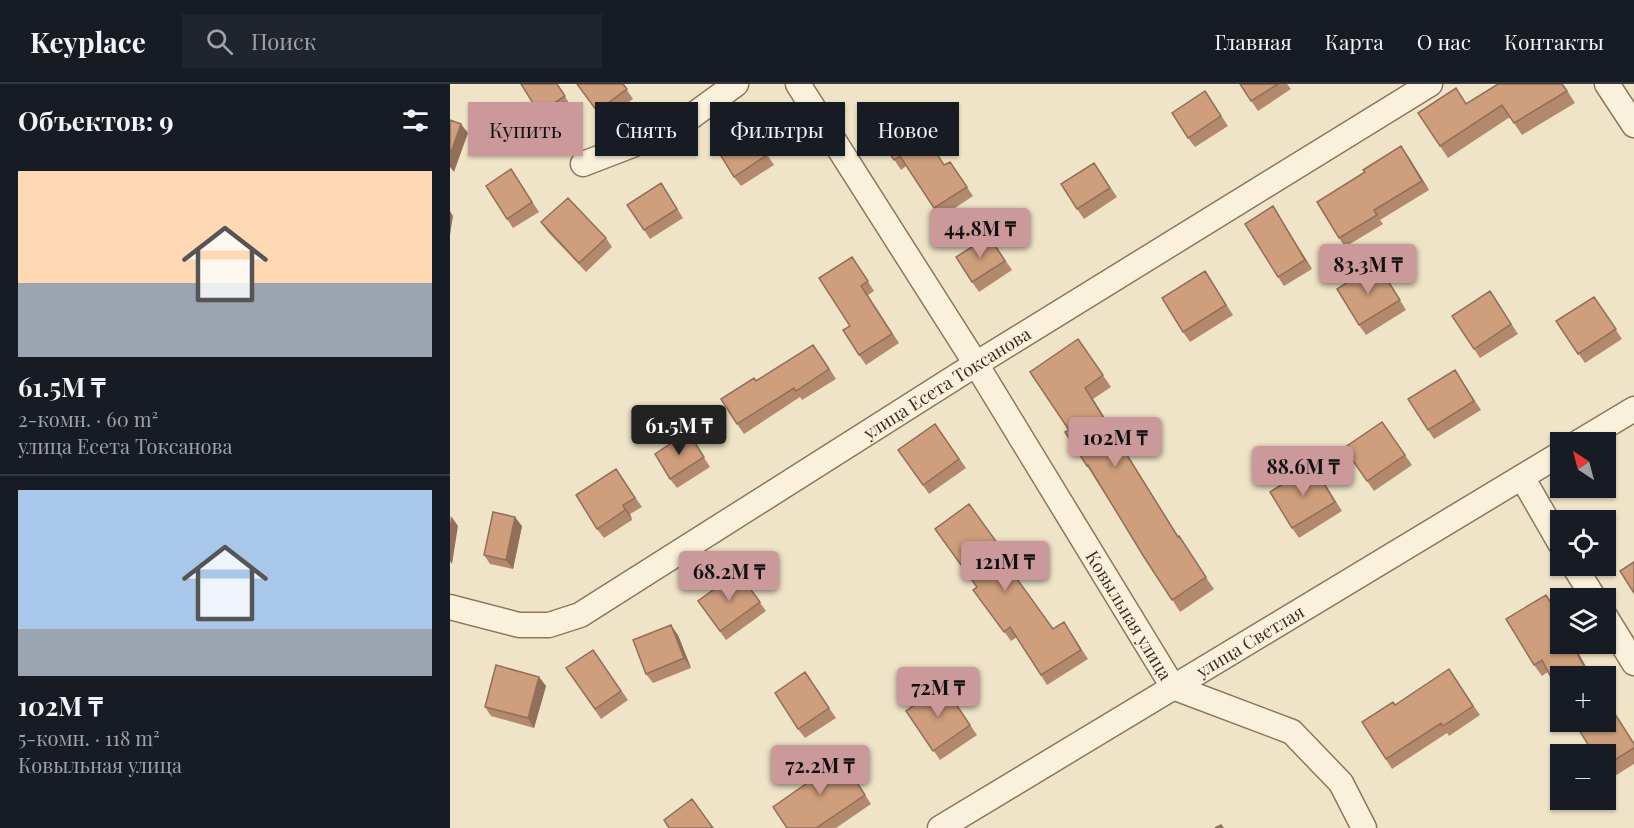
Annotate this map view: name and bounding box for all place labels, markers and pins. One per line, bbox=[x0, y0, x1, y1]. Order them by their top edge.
pin: 44.8M ₸ bbox=[925, 208, 1035, 259]
pin: 83.3M ₸ bbox=[1313, 244, 1423, 295]
pin: 61.5M ₸ bbox=[624, 405, 734, 456]
pin: 102M ₸ bbox=[1066, 417, 1164, 468]
pin: 88.6M ₸ bbox=[1248, 446, 1358, 497]
pin: 121M ₸ bbox=[956, 541, 1054, 592]
pin: 68.2M ₸ bbox=[674, 551, 784, 602]
pin: 72M ₸ bbox=[896, 667, 980, 718]
pin: 72.2M ₸ bbox=[765, 745, 875, 796]

